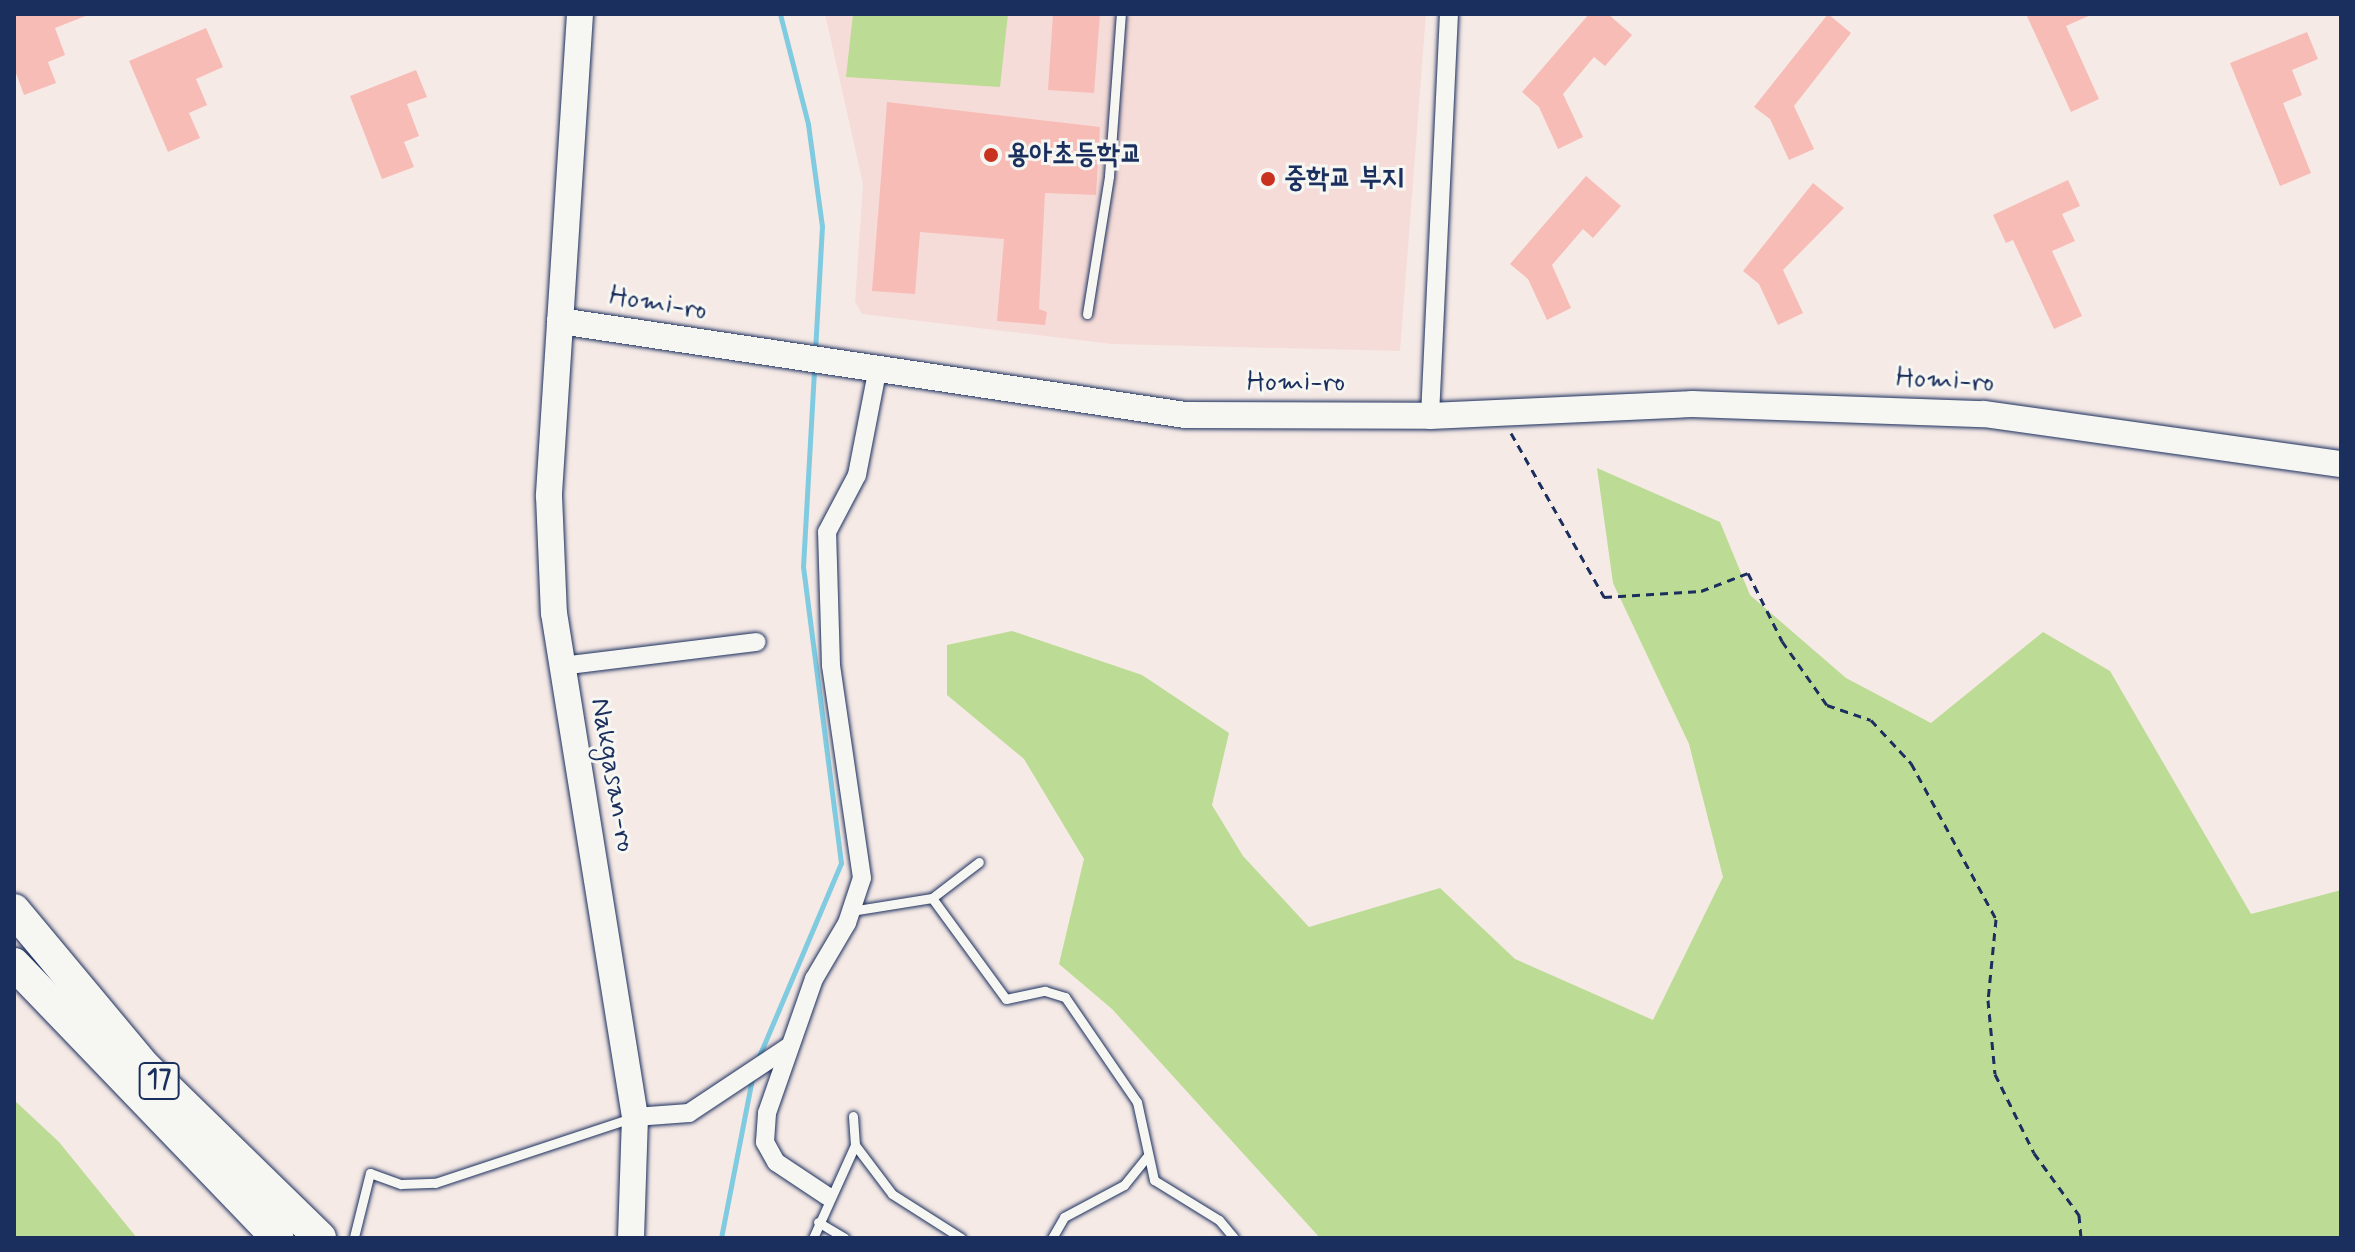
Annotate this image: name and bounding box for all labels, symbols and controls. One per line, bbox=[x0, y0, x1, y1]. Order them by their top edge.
place label: 용아초등학교 bbox=[1007, 138, 1142, 172]
marker: 용아초등학교 bbox=[982, 146, 1000, 164]
place label: 중학교 부지 bbox=[1284, 162, 1404, 196]
marker: 중학교 부지 bbox=[1259, 170, 1277, 188]
street label: Homi-ro bbox=[607, 280, 709, 328]
street label: Homi-ro bbox=[1895, 362, 1995, 400]
street label: Homi-ro bbox=[1247, 366, 1345, 400]
street label: Nakgasan-ro bbox=[582, 695, 642, 855]
road number: 17 bbox=[137, 1059, 181, 1103]

